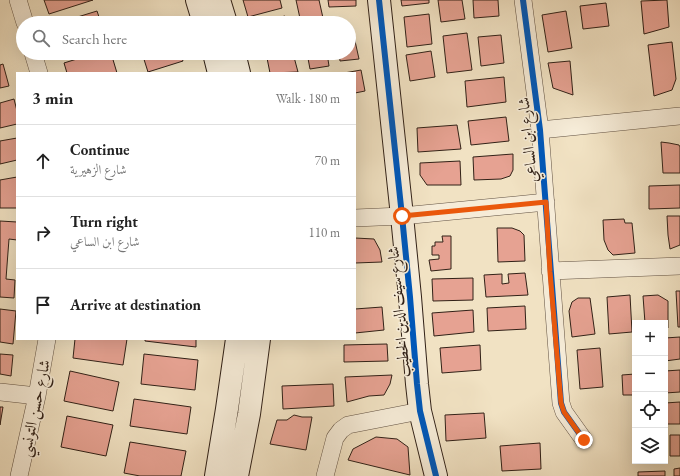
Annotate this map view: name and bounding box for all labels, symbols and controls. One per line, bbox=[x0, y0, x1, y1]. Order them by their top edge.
search box bbox=[16, 16, 356, 60]
icon: search bbox=[30, 27, 52, 49]
text: Search here bbox=[62, 29, 127, 48]
text: 3 min bbox=[32, 87, 73, 109]
text: Walk · 180 m bbox=[276, 90, 340, 107]
street label: شارع ابن الساعي bbox=[513, 96, 545, 184]
text: Continue bbox=[70, 140, 130, 159]
icon: ahead bbox=[32, 150, 54, 172]
text: 70 m bbox=[315, 152, 340, 169]
text: شارع الزهيرية bbox=[70, 161, 127, 178]
route start bbox=[393, 207, 411, 225]
text: Turn right bbox=[70, 212, 138, 231]
icon: right bbox=[32, 222, 54, 244]
text: 110 m bbox=[309, 224, 340, 241]
text: شارع ابن الساعي bbox=[70, 233, 140, 250]
street label: شارع سيف الدين الخطيب bbox=[382, 245, 418, 378]
icon: arrive bbox=[32, 294, 54, 316]
text: Arrive at destination bbox=[70, 295, 201, 314]
map controls bbox=[632, 320, 668, 464]
button: + bbox=[632, 320, 668, 356]
button: − bbox=[632, 356, 668, 392]
street label: شارع حسن التونسي bbox=[14, 357, 60, 460]
button: locate bbox=[632, 392, 668, 428]
button: layers bbox=[632, 428, 668, 464]
route end bbox=[575, 431, 593, 449]

